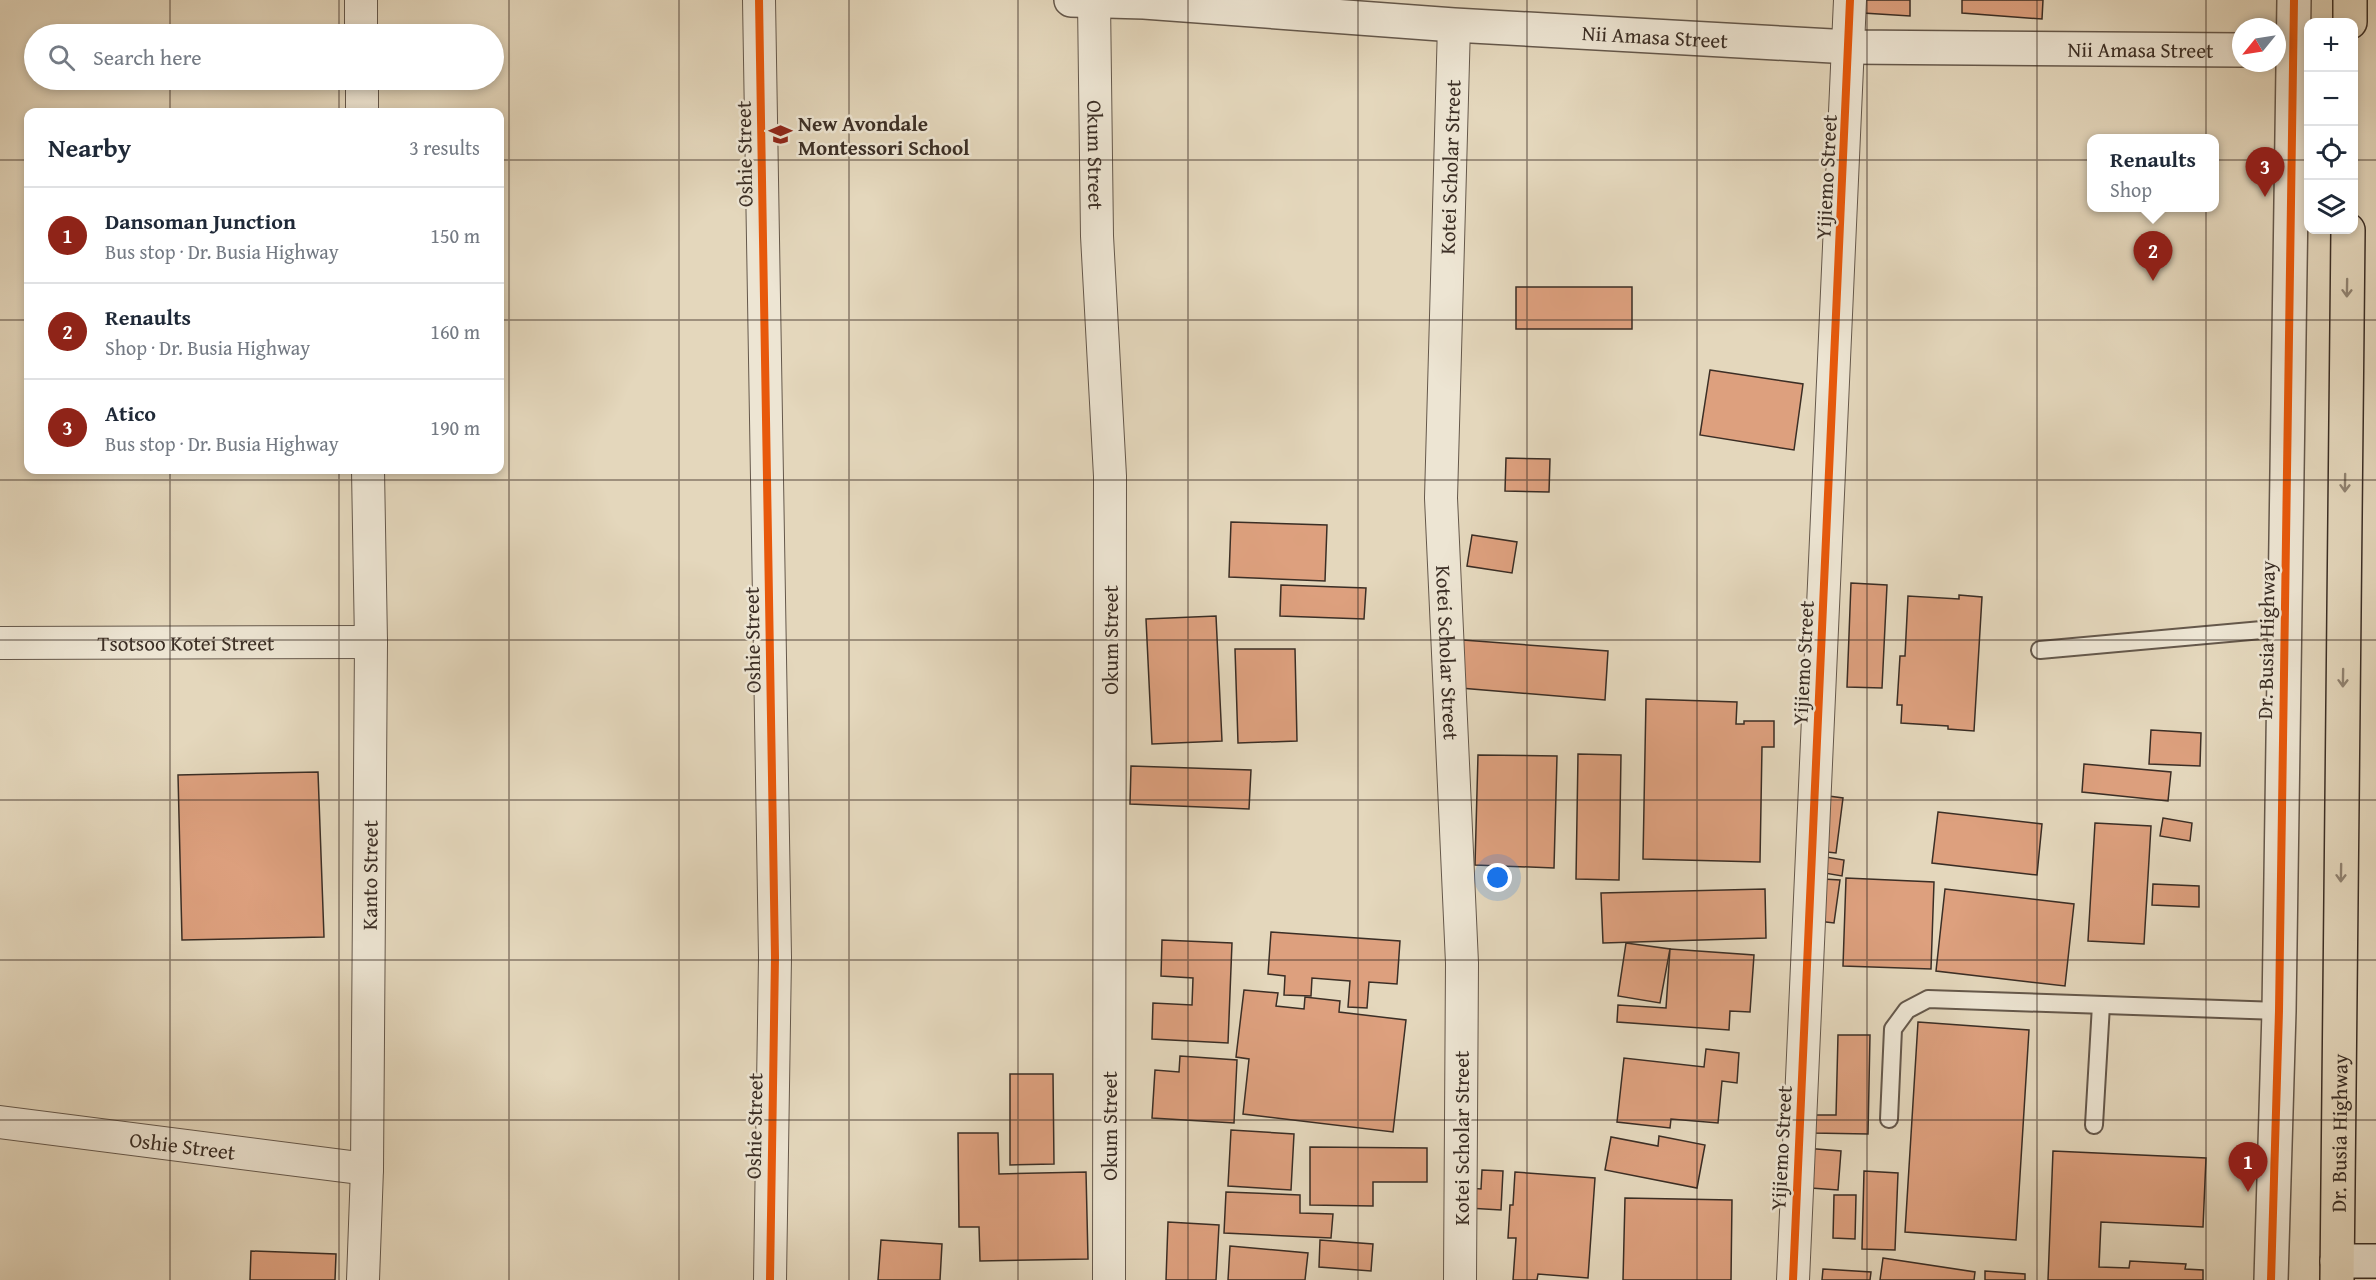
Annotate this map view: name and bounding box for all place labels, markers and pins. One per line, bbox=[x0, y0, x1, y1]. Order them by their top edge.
place label: New Avondale Montessori School bbox=[798, 108, 970, 163]
school or university icon: New Avondale Montessori School bbox=[767, 122, 793, 148]
pin: 3 bbox=[2246, 148, 2284, 197]
pin: 2 bbox=[2134, 232, 2172, 281]
pin: 1 bbox=[2228, 1142, 2268, 1192]

